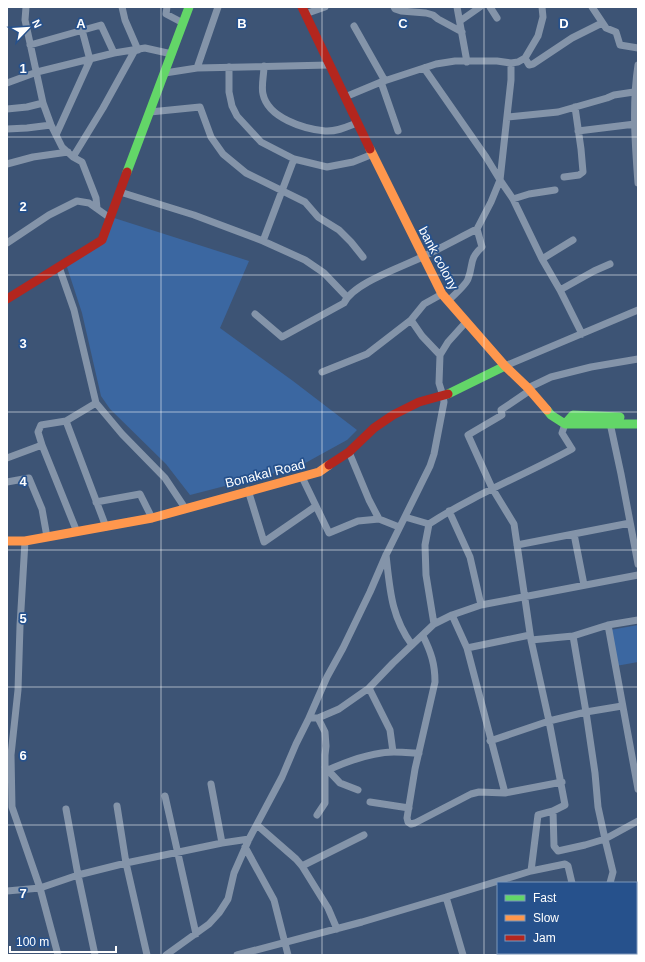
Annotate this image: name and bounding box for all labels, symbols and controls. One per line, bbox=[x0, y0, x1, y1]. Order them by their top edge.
north arrow bbox=[8, 8, 48, 48]
text: A bbox=[76, 16, 86, 31]
text: B bbox=[237, 16, 247, 31]
text: C bbox=[398, 16, 408, 31]
text: D bbox=[559, 16, 569, 31]
text: N bbox=[30, 18, 44, 30]
text: 1 bbox=[19, 61, 27, 76]
text: 2 bbox=[19, 199, 27, 214]
street label: bank colony bbox=[416, 224, 462, 293]
text: 3 bbox=[19, 336, 27, 351]
street label: Bonakal Road bbox=[224, 456, 307, 491]
text: 4 bbox=[19, 474, 27, 489]
text: 5 bbox=[19, 611, 27, 626]
text: 6 bbox=[19, 748, 27, 763]
legend bbox=[497, 882, 637, 954]
text: 7 bbox=[19, 886, 27, 901]
text: Fast bbox=[533, 891, 557, 905]
text: Slow bbox=[533, 911, 559, 925]
scale bar bbox=[10, 928, 116, 954]
text: Jam bbox=[533, 931, 556, 945]
text: 100 m bbox=[16, 935, 49, 949]

